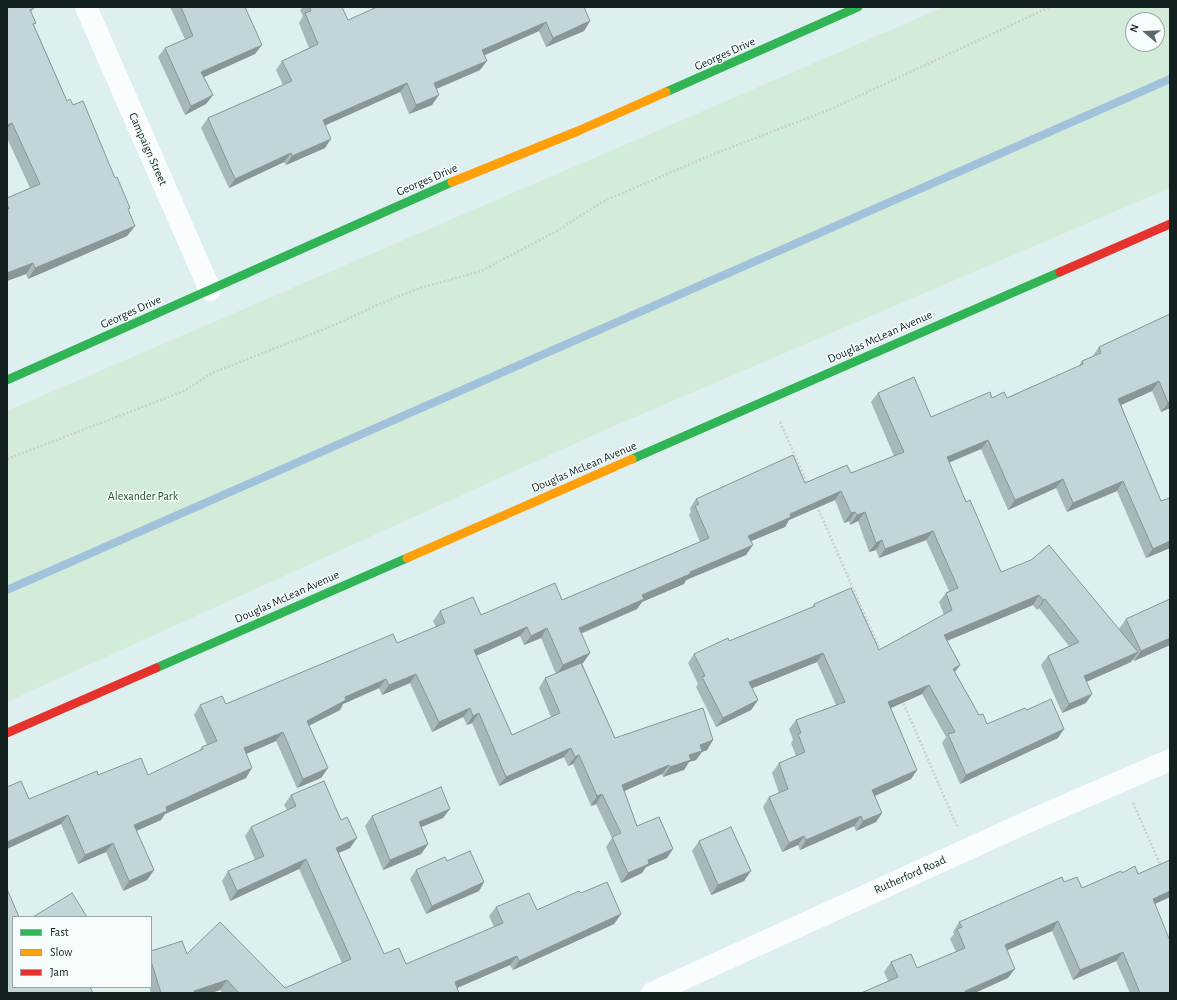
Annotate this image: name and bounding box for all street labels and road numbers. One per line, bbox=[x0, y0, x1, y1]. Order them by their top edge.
street label: Georges Drive bbox=[692, 34, 758, 74]
street label: Campaign Street bbox=[126, 110, 170, 188]
street label: Georges Drive bbox=[394, 161, 460, 199]
street label: Georges Drive bbox=[98, 292, 164, 332]
street label: Douglas McLean Avenue bbox=[825, 307, 935, 367]
street label: Douglas McLean Avenue bbox=[529, 438, 639, 496]
street label: Douglas McLean Avenue bbox=[232, 567, 342, 627]
street label: Rutherford Road bbox=[872, 853, 948, 897]

